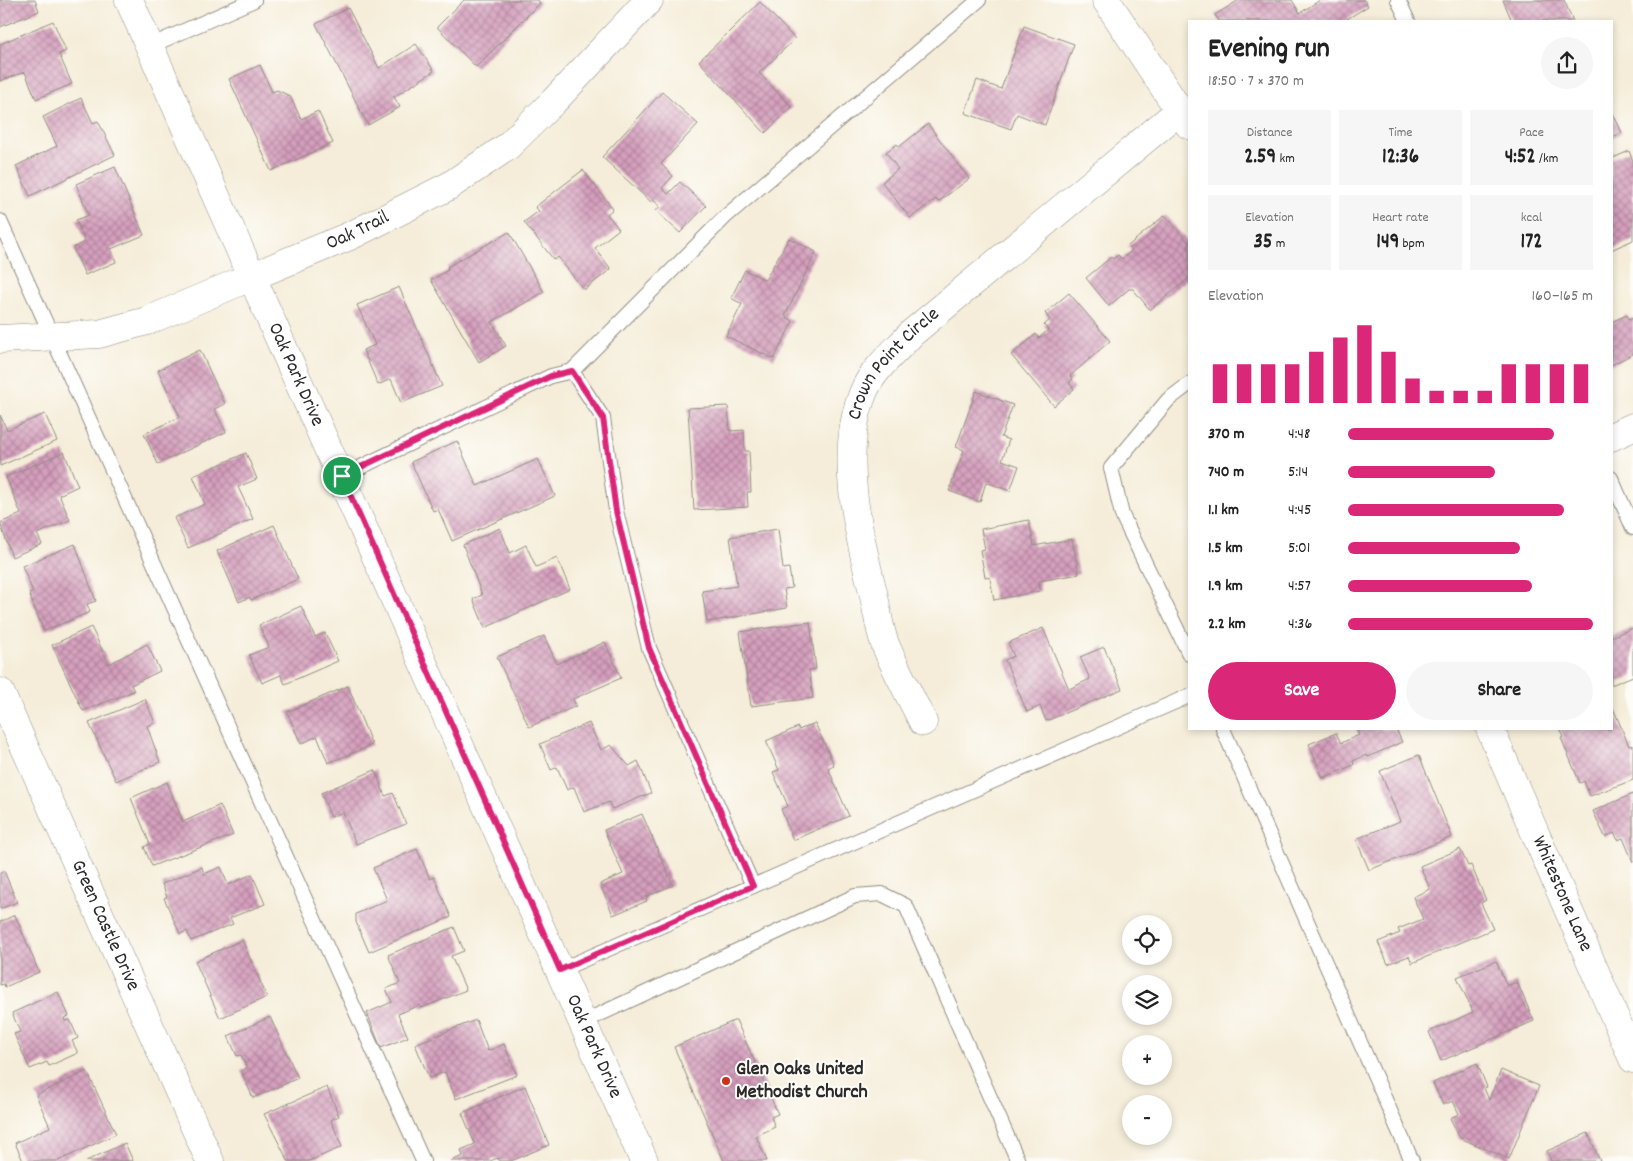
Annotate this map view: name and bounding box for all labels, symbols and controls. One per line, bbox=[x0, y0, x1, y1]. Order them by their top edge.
text: Evening run bbox=[1208, 31, 1330, 71]
button: share bbox=[1541, 37, 1593, 89]
text: 18:50 · 7 × 370 m bbox=[1208, 70, 1304, 93]
text: Distance bbox=[1247, 123, 1292, 143]
text: Time bbox=[1389, 123, 1412, 143]
text: Pace bbox=[1519, 123, 1544, 143]
text: 2.59 bbox=[1244, 143, 1276, 173]
text: 12:36 bbox=[1382, 143, 1419, 173]
text: 4:52 bbox=[1505, 143, 1536, 173]
text: km bbox=[1276, 149, 1295, 169]
text: /km bbox=[1536, 149, 1558, 169]
street label: Oak Trail bbox=[322, 204, 394, 258]
text: Elevation bbox=[1245, 208, 1294, 228]
text: Heart rate bbox=[1372, 208, 1429, 228]
text: kcal bbox=[1521, 208, 1542, 228]
text: 35 bbox=[1254, 228, 1273, 258]
text: 149 bbox=[1376, 228, 1399, 258]
text: 172 bbox=[1521, 228, 1542, 258]
text: m bbox=[1273, 234, 1285, 254]
text: bpm bbox=[1399, 234, 1425, 254]
text: Elevation bbox=[1208, 285, 1264, 308]
text: 160–165 m bbox=[1532, 285, 1593, 308]
street label: Crown Point Circle bbox=[841, 301, 946, 423]
street label: Oak Park Drive bbox=[260, 318, 331, 431]
text: 370 m bbox=[1208, 423, 1245, 446]
text: 4:48 bbox=[1288, 423, 1310, 446]
pin bbox=[321, 455, 363, 497]
text: 740 m bbox=[1208, 461, 1244, 484]
text: 5:14 bbox=[1288, 461, 1308, 484]
icon: arrive bbox=[328, 462, 356, 490]
text: 1.1 km bbox=[1208, 499, 1239, 522]
text: 4:45 bbox=[1288, 499, 1311, 522]
text: 1.5 km bbox=[1208, 537, 1243, 560]
text: 5:01 bbox=[1288, 537, 1310, 560]
text: 1.9 km bbox=[1208, 575, 1243, 598]
text: 4:57 bbox=[1288, 575, 1311, 598]
text: 2.2 km bbox=[1208, 613, 1246, 636]
text: 4:36 bbox=[1288, 613, 1312, 636]
button: Save bbox=[1208, 662, 1396, 720]
button: Share bbox=[1406, 662, 1593, 720]
street label: Whitestone Lane bbox=[1524, 832, 1599, 957]
street label: Green Castle Drive bbox=[63, 856, 146, 996]
map controls bbox=[1122, 915, 1172, 1145]
button: locate bbox=[1122, 915, 1172, 965]
button: layers bbox=[1122, 975, 1172, 1025]
street label: Oak Park Drive bbox=[558, 990, 629, 1103]
button: + bbox=[1122, 1035, 1172, 1085]
place label: Glen Oaks United Methodist Church bbox=[736, 1056, 868, 1107]
marker: Glen Oaks United Methodist Church bbox=[720, 1075, 732, 1087]
button: − bbox=[1122, 1095, 1172, 1145]

